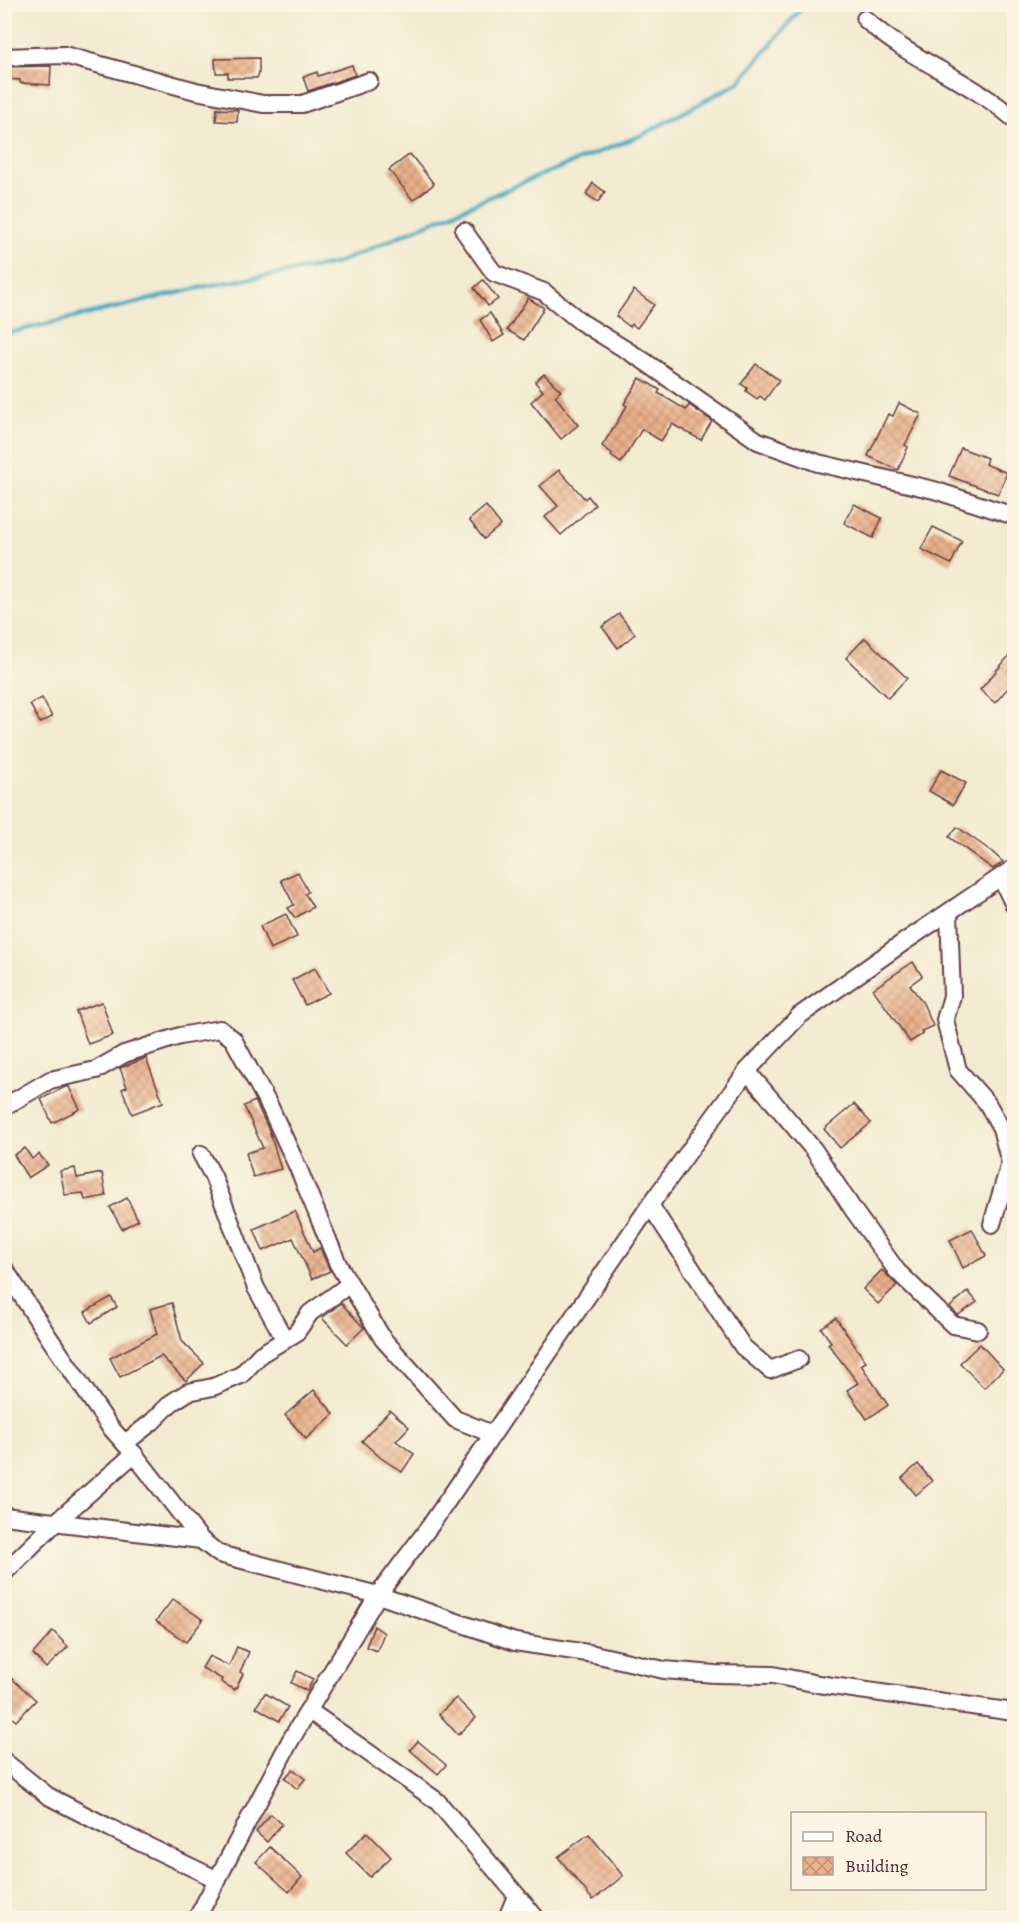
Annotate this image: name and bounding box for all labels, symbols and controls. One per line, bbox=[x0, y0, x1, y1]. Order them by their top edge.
legend bbox=[791, 1812, 986, 1890]
text: Road bbox=[845, 1824, 883, 1848]
text: Building bbox=[845, 1854, 909, 1878]

